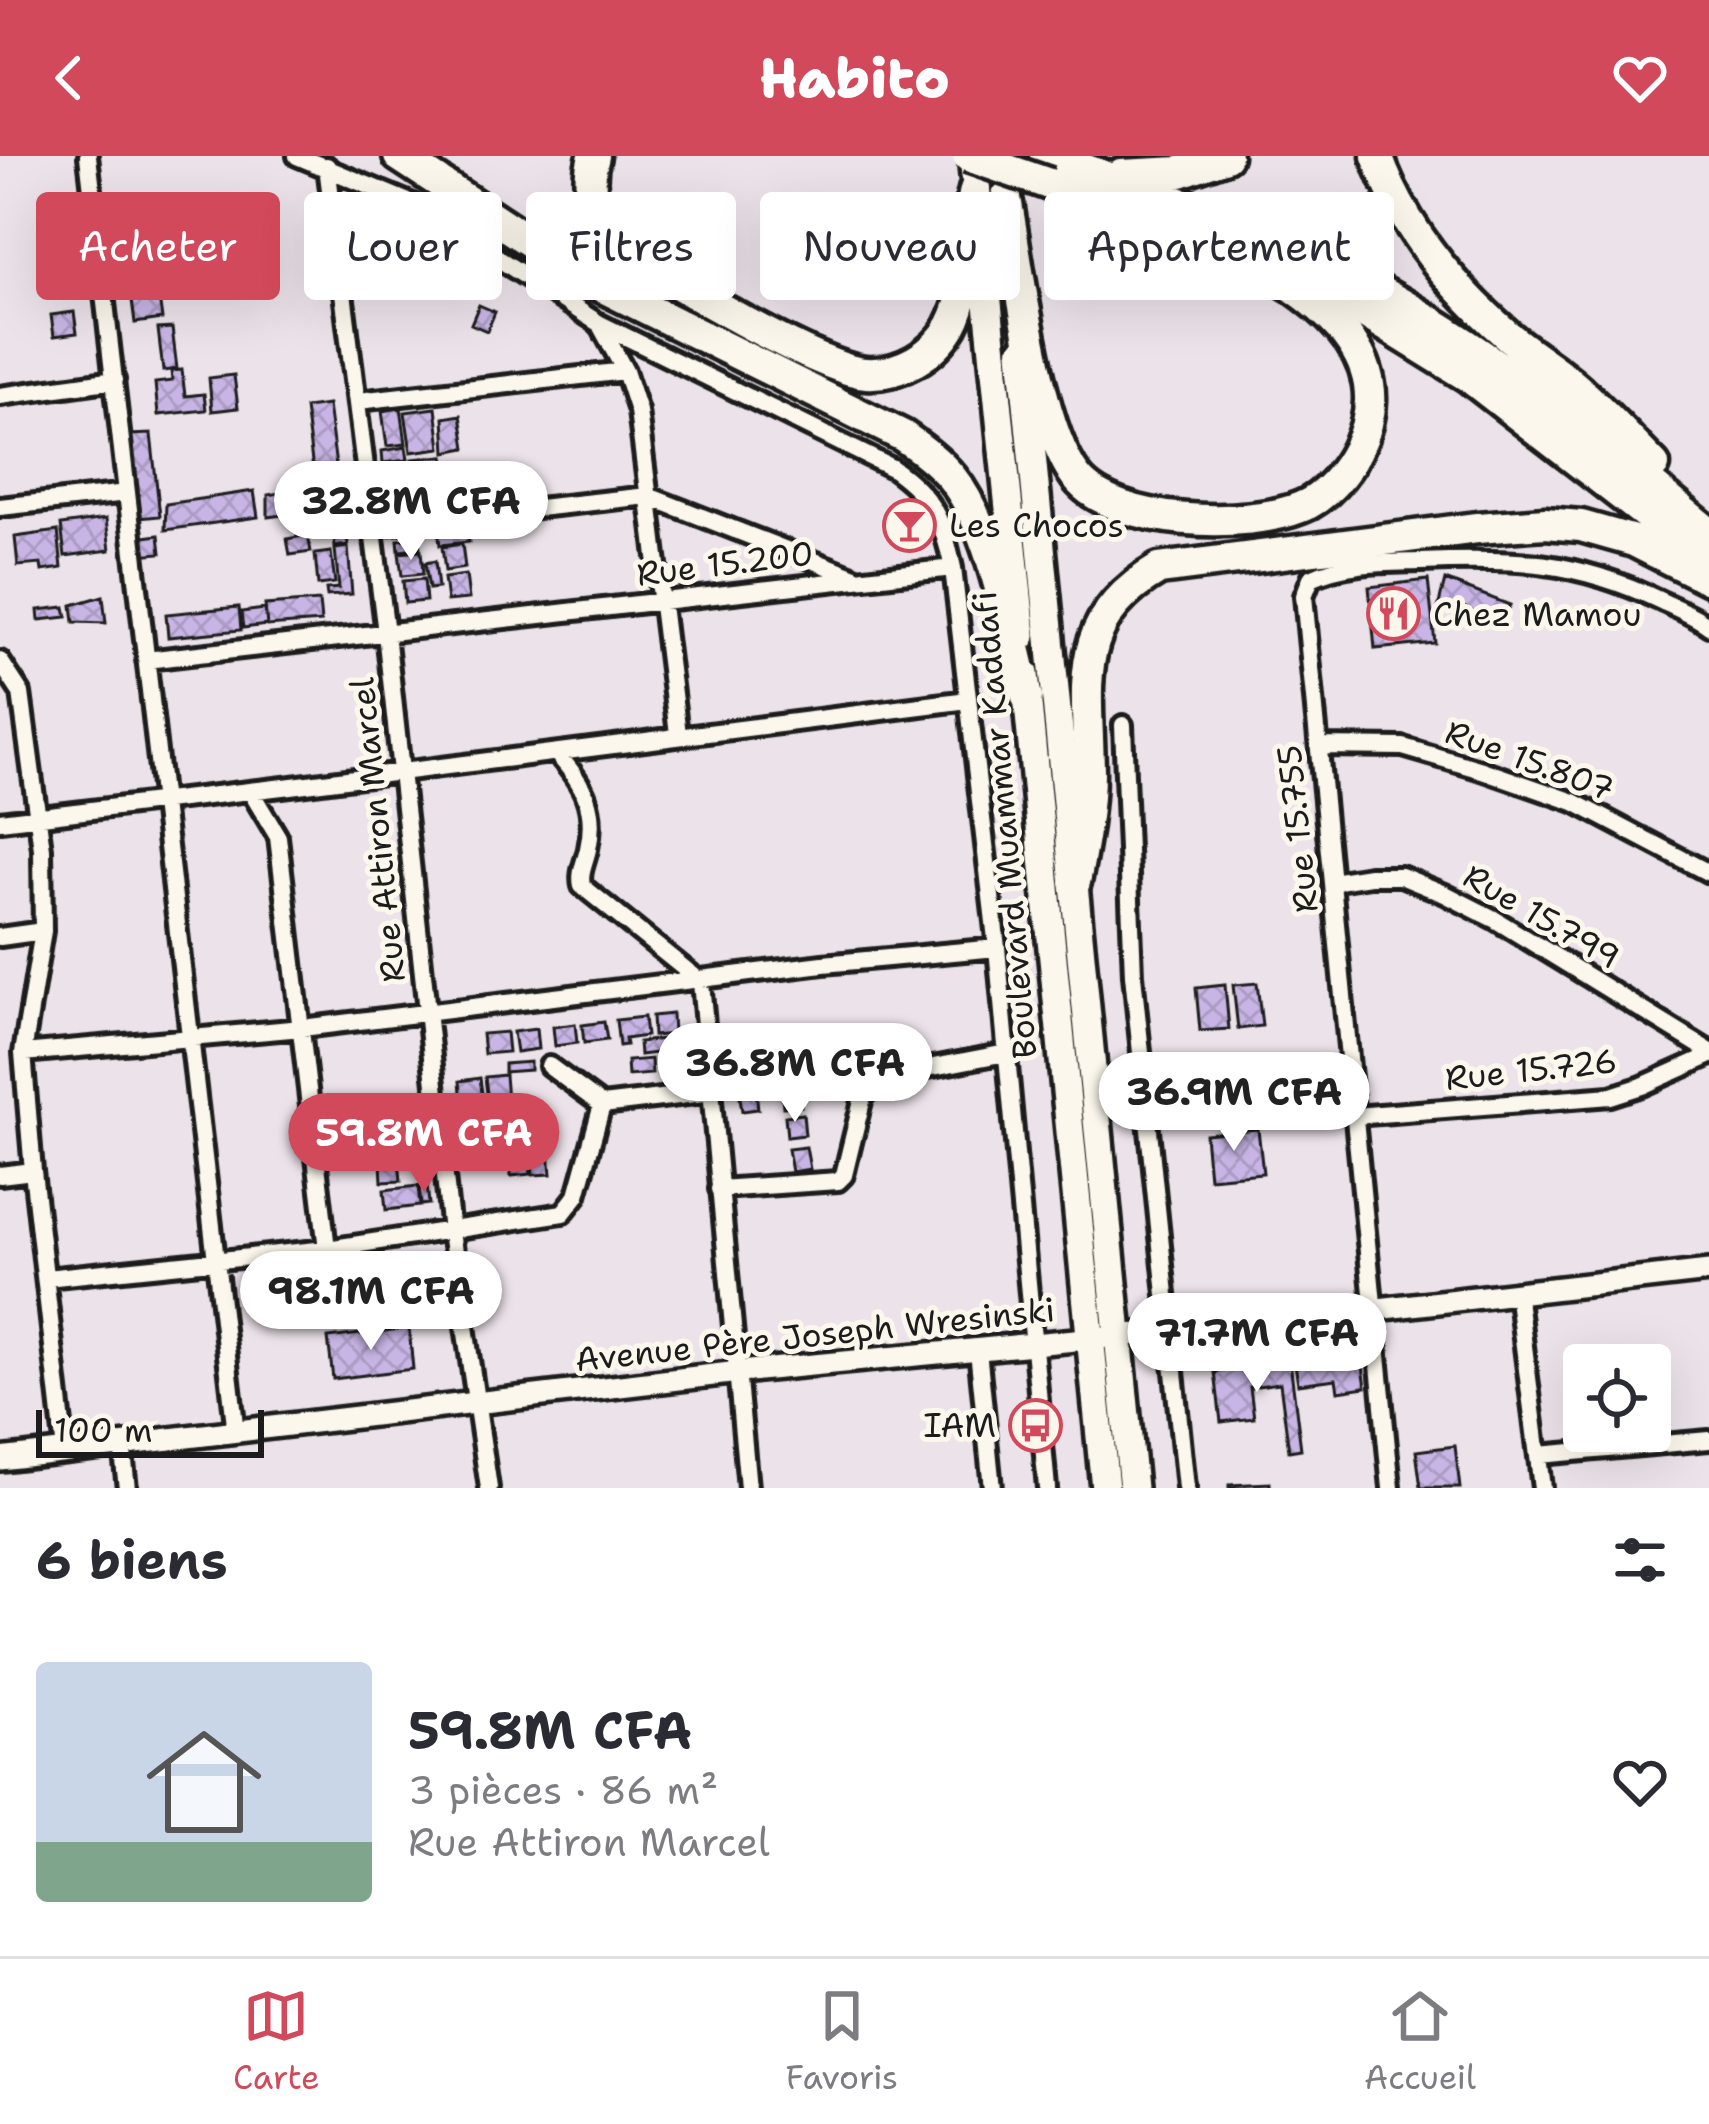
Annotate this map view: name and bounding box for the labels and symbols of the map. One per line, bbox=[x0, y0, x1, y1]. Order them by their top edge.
pin: 32.8M CFA bbox=[274, 461, 548, 563]
bar icon: Les Chocos bbox=[882, 497, 938, 553]
place label: Les Chocos bbox=[949, 503, 1124, 548]
street label: Rue 15.200 bbox=[634, 530, 816, 597]
restaurant icon: Chez Mamou bbox=[1366, 586, 1422, 642]
street label: Boulevard Muammar Kaddafi bbox=[962, 589, 1047, 1061]
place label: Chez Mamou bbox=[1433, 592, 1642, 637]
street label: Rue Attiron Marcel bbox=[339, 675, 416, 984]
street label: Rue 15.807 bbox=[1439, 709, 1620, 812]
street label: Rue 15.755 bbox=[1266, 743, 1329, 915]
street label: Rue 15.799 bbox=[1455, 853, 1628, 979]
pin: 36.8M CFA bbox=[658, 1023, 932, 1125]
street label: Rue 15.726 bbox=[1443, 1038, 1619, 1101]
pin: 36.9M CFA bbox=[1097, 1052, 1371, 1154]
pin: 59.8M CFA bbox=[287, 1093, 561, 1195]
pin: 98.1M CFA bbox=[234, 1251, 508, 1353]
street label: Avenue Père Joseph Wresinski bbox=[573, 1287, 1057, 1382]
pin: 71.7M CFA bbox=[1120, 1293, 1394, 1395]
bus stop icon: IAM bbox=[1007, 1397, 1063, 1453]
place label: IAM bbox=[924, 1403, 996, 1448]
scale bar bbox=[36, 1404, 264, 1457]

